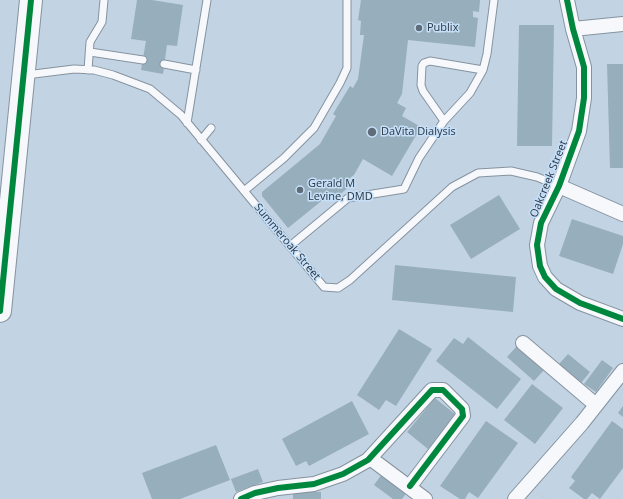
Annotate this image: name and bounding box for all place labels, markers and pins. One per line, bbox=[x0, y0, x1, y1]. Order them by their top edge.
place label: Publix bbox=[427, 21, 458, 35]
marker: Publix bbox=[414, 23, 424, 33]
place label: DaVita Dialysis bbox=[381, 125, 456, 139]
marker: DaVita Dialysis bbox=[366, 126, 378, 138]
place label: Gerald M Levine, DMD bbox=[308, 177, 373, 203]
marker: Gerald M Levine, DMD bbox=[295, 185, 305, 195]

